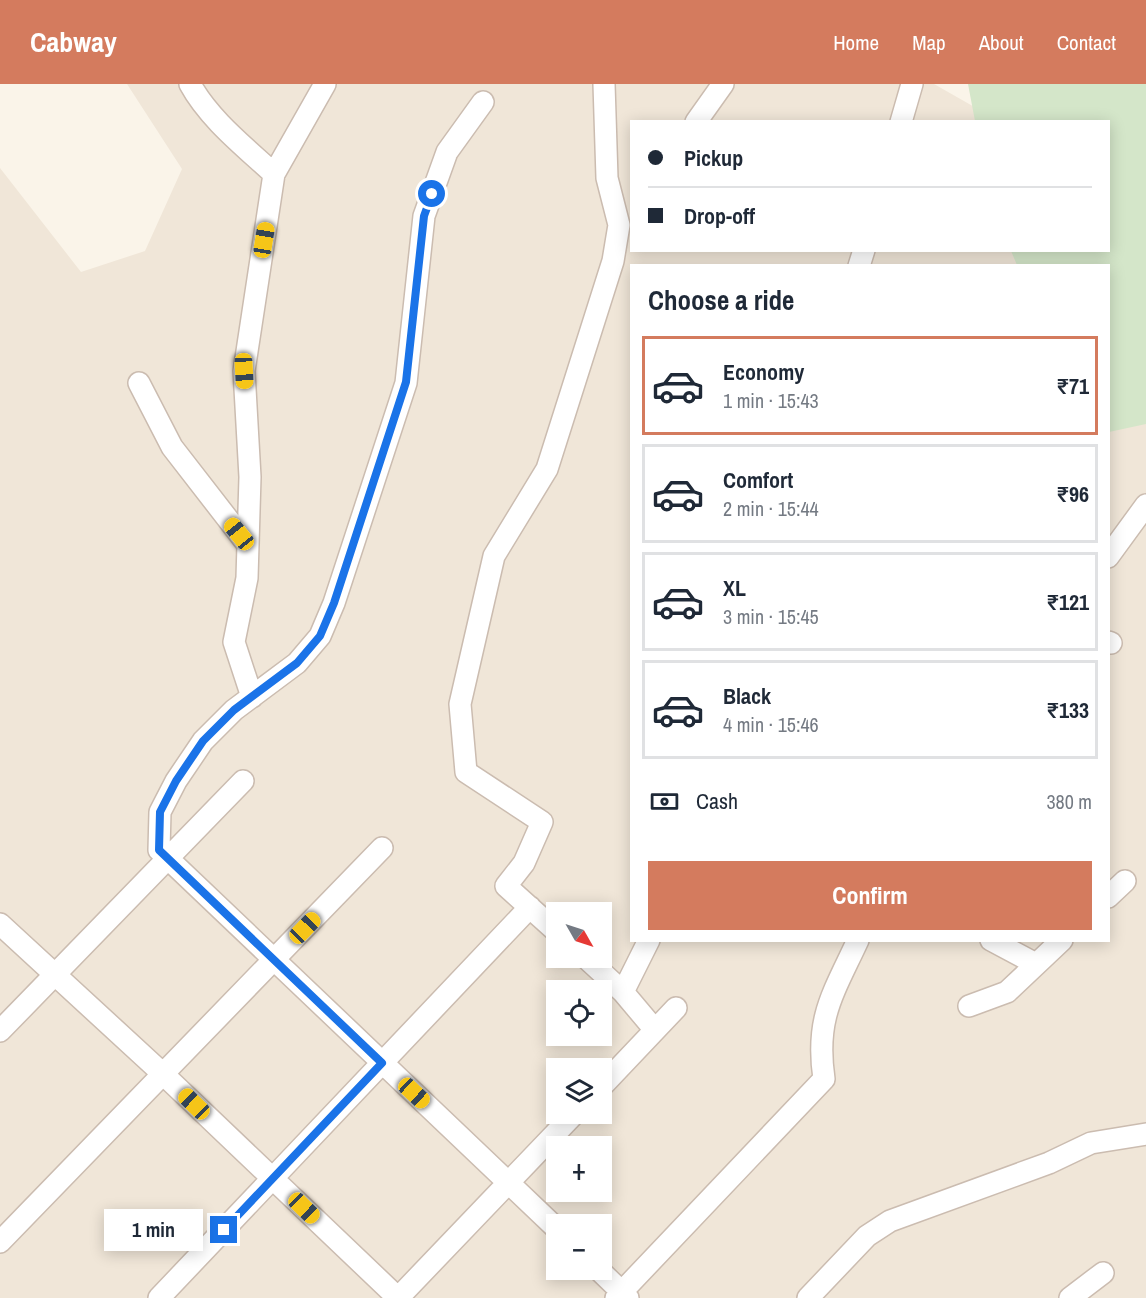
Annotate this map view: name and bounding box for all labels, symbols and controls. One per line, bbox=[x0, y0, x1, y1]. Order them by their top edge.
text: Cabway bbox=[30, 23, 117, 61]
text: Home bbox=[833, 28, 879, 57]
text: Map bbox=[912, 28, 946, 57]
text: About bbox=[979, 28, 1024, 57]
text: Contact bbox=[1057, 28, 1116, 57]
text: Pickup bbox=[684, 143, 743, 173]
route start bbox=[418, 180, 445, 207]
text: Drop-off bbox=[684, 201, 755, 231]
car bbox=[252, 221, 276, 259]
text: Choose a ride bbox=[648, 282, 794, 318]
car bbox=[234, 353, 254, 389]
text: Economy bbox=[723, 357, 804, 387]
icon: car bbox=[651, 359, 705, 413]
text: ₹71 bbox=[1056, 371, 1089, 401]
text: 1 min · 15:43 bbox=[723, 387, 819, 414]
text: Comfort bbox=[723, 465, 793, 495]
icon: car bbox=[651, 467, 705, 521]
text: ₹96 bbox=[1056, 479, 1089, 509]
text: 2 min · 15:44 bbox=[723, 495, 819, 522]
car bbox=[221, 514, 257, 554]
text: XL bbox=[723, 573, 746, 603]
icon: car bbox=[651, 575, 705, 629]
text: ₹121 bbox=[1046, 587, 1089, 617]
text: 3 min · 15:45 bbox=[723, 603, 819, 630]
text: Black bbox=[723, 681, 771, 711]
icon: car bbox=[651, 683, 705, 737]
text: ₹133 bbox=[1046, 695, 1089, 725]
text: 4 min · 15:46 bbox=[723, 711, 819, 738]
icon: cash bbox=[648, 785, 681, 818]
text: Cash bbox=[696, 786, 738, 816]
text: 380 m bbox=[1046, 788, 1092, 815]
button: Confirm bbox=[648, 861, 1092, 930]
north arrow bbox=[546, 902, 612, 968]
map controls bbox=[546, 902, 612, 1280]
car bbox=[286, 909, 324, 947]
button: locate bbox=[546, 980, 612, 1046]
button: layers bbox=[546, 1058, 612, 1124]
car bbox=[395, 1074, 433, 1112]
car bbox=[175, 1085, 213, 1123]
button: + bbox=[546, 1136, 612, 1202]
car bbox=[285, 1189, 323, 1227]
callout: 1 min bbox=[104, 1209, 203, 1251]
button: − bbox=[546, 1214, 612, 1280]
text: 1 min bbox=[132, 1216, 175, 1243]
route end bbox=[210, 1216, 237, 1243]

